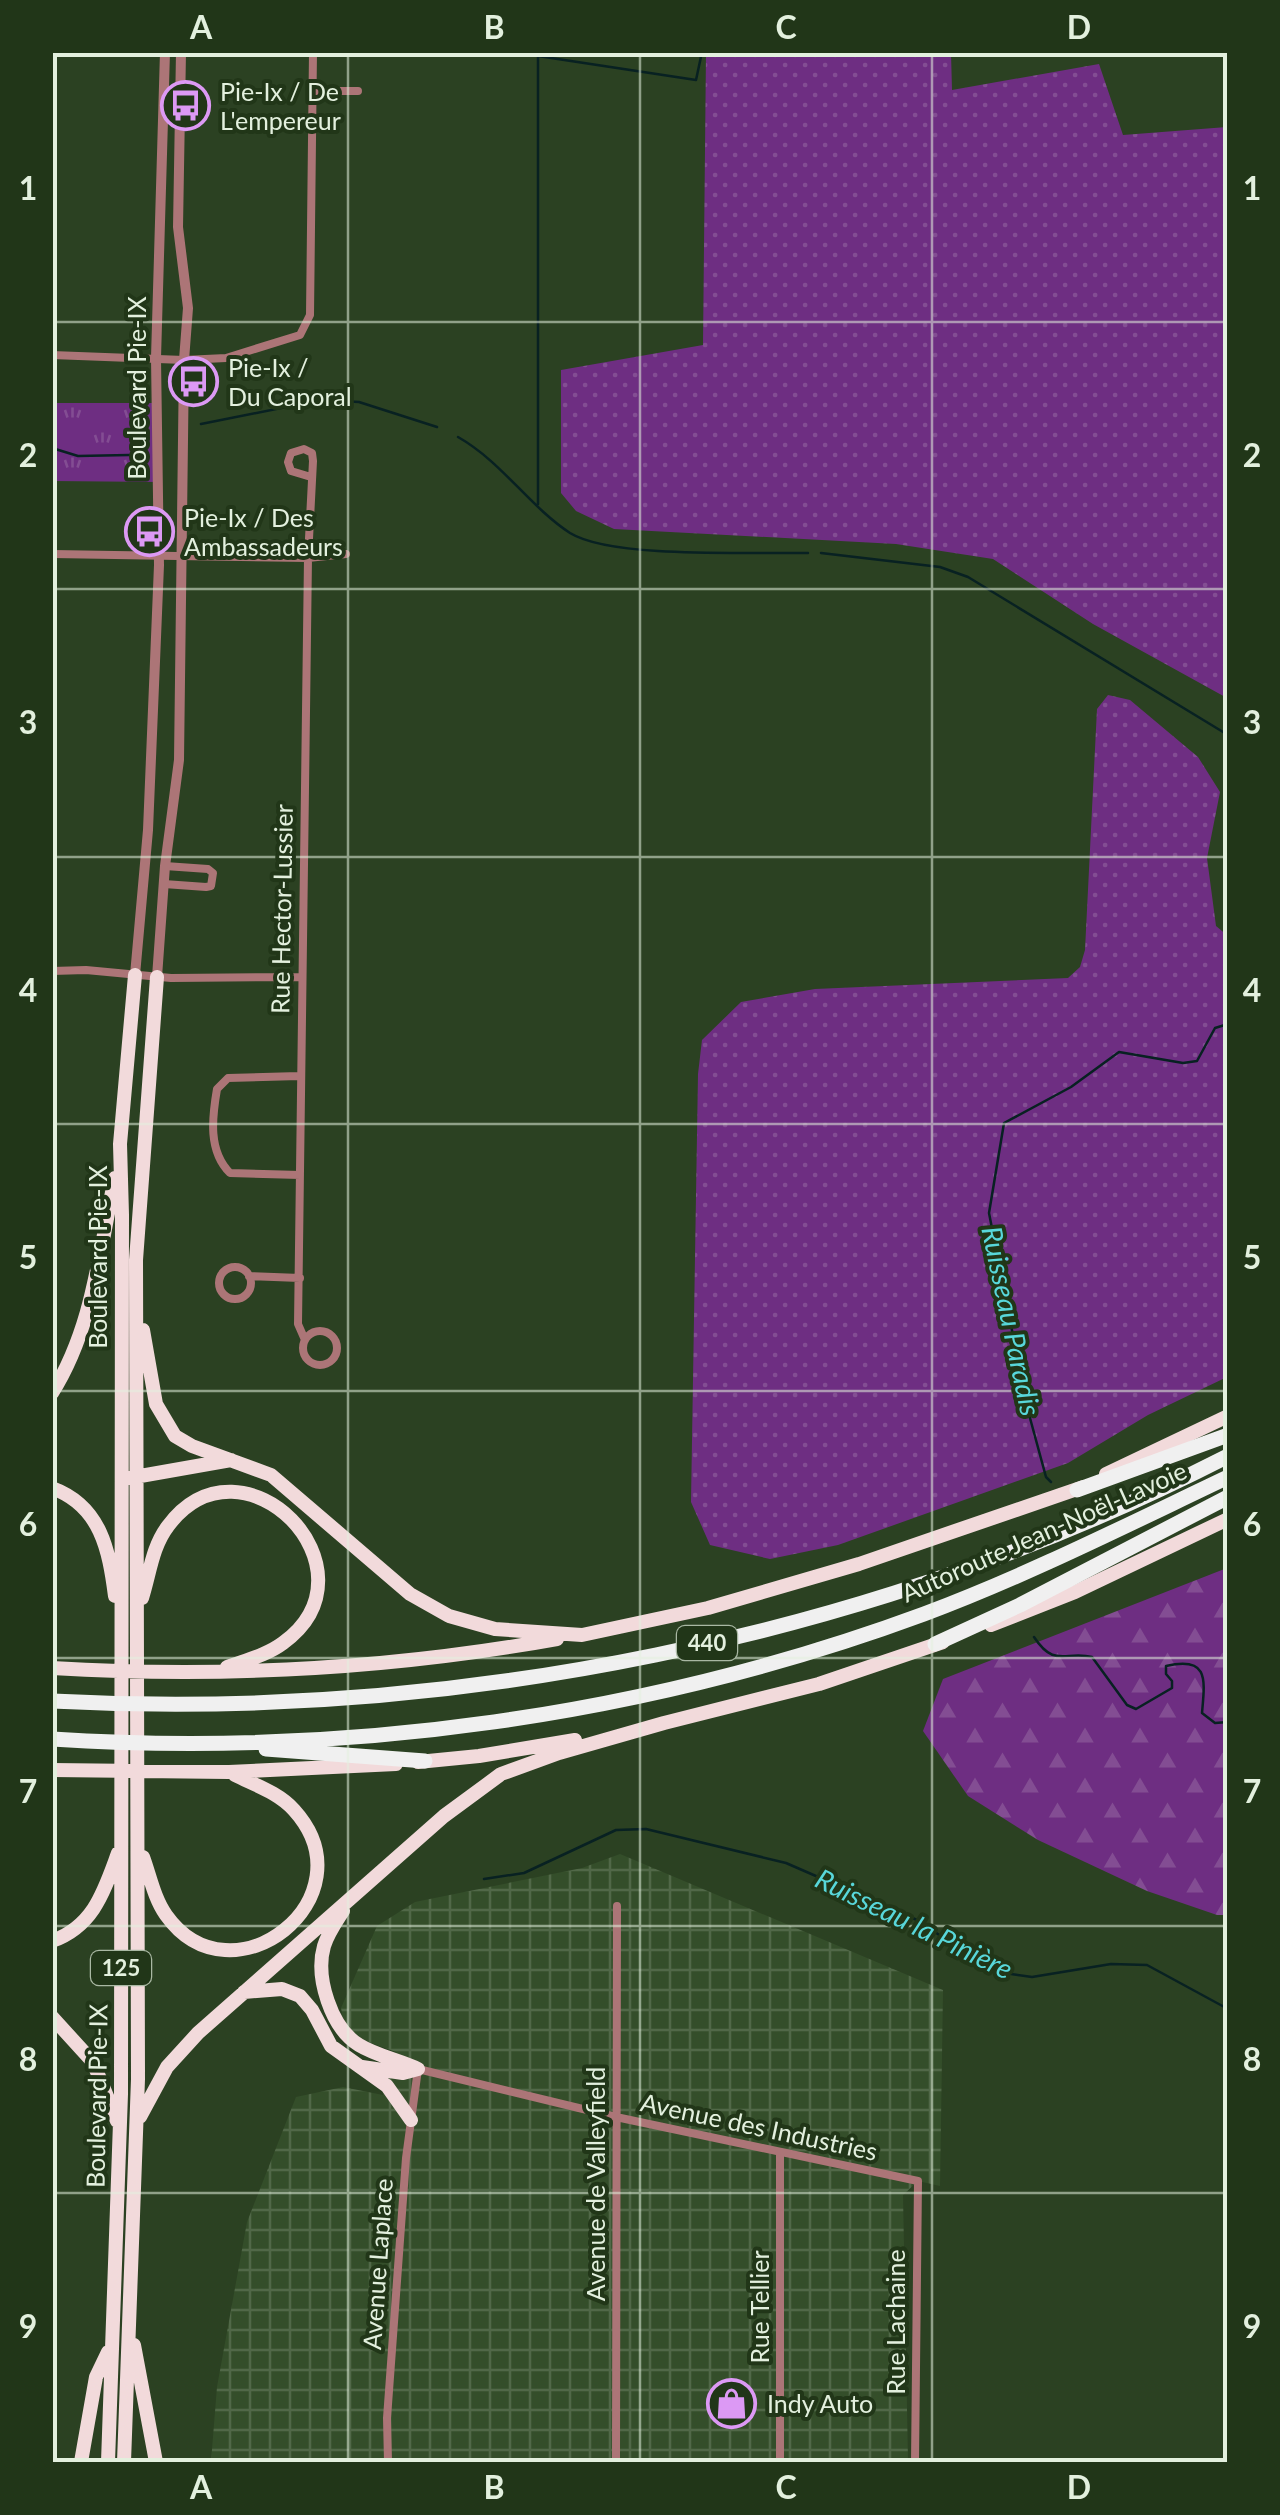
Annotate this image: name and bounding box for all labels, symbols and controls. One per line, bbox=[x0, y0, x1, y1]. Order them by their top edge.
text: A bbox=[189, 7, 213, 46]
text: B bbox=[483, 7, 505, 46]
text: C bbox=[775, 7, 797, 46]
text: D bbox=[1067, 7, 1091, 46]
place label: Pie-Ix / De L'empereur bbox=[220, 76, 341, 135]
bus stop icon: Pie-Ix / De L'empereur bbox=[159, 80, 211, 132]
text: 1 bbox=[19, 168, 37, 207]
text: 1 bbox=[1243, 168, 1261, 207]
street label: Boulevard Pie-IX bbox=[121, 296, 151, 480]
place label: Pie-Ix / Du Caporal bbox=[228, 352, 352, 411]
bus stop icon: Pie-Ix / Du Caporal bbox=[167, 356, 219, 408]
text: 2 bbox=[19, 435, 37, 474]
text: 2 bbox=[1243, 435, 1261, 474]
place label: Pie-Ix / Des Ambassadeurs bbox=[184, 502, 343, 561]
bus stop icon: Pie-Ix / Des Ambassadeurs bbox=[123, 506, 175, 558]
text: 3 bbox=[19, 702, 37, 741]
text: 3 bbox=[1243, 702, 1261, 741]
street label: Rue Hector-Lussier bbox=[264, 804, 298, 1014]
text: 4 bbox=[19, 970, 37, 1009]
text: 4 bbox=[1243, 970, 1261, 1009]
street label: Boulevard Pie-IX bbox=[82, 1165, 112, 1349]
water label: Ruisseau Paradis bbox=[975, 1223, 1049, 1419]
text: 5 bbox=[19, 1237, 37, 1276]
text: 5 bbox=[1243, 1237, 1261, 1276]
street label: Autoroute Jean-Noël-Lavoie bbox=[896, 1454, 1191, 1608]
text: 6 bbox=[19, 1504, 37, 1543]
text: 6 bbox=[1243, 1504, 1261, 1543]
road number: 440 bbox=[677, 1626, 737, 1660]
text: 7 bbox=[19, 1771, 37, 1810]
text: 7 bbox=[1243, 1771, 1261, 1810]
water label: Ruisseau la Pinière bbox=[810, 1861, 1019, 1986]
road number: 125 bbox=[91, 1951, 151, 1985]
street label: Boulevard Pie-IX bbox=[79, 2004, 113, 2188]
text: 8 bbox=[19, 2039, 37, 2078]
text: 8 bbox=[1243, 2039, 1261, 2078]
street label: Avenue de Valleyfield bbox=[580, 2067, 610, 2301]
street label: Avenue des Industries bbox=[638, 2086, 880, 2166]
street label: Avenue Laplace bbox=[356, 2177, 398, 2351]
street label: Rue Lachaine bbox=[880, 2249, 910, 2395]
street label: Rue Tellier bbox=[744, 2251, 774, 2363]
text: 9 bbox=[19, 2306, 37, 2345]
text: 9 bbox=[1243, 2306, 1261, 2345]
shop icon: Indy Auto bbox=[706, 2378, 758, 2430]
place label: Indy Auto bbox=[767, 2388, 873, 2418]
text: A bbox=[189, 2467, 213, 2506]
text: B bbox=[483, 2467, 505, 2506]
text: C bbox=[775, 2467, 797, 2506]
text: D bbox=[1067, 2467, 1091, 2506]

